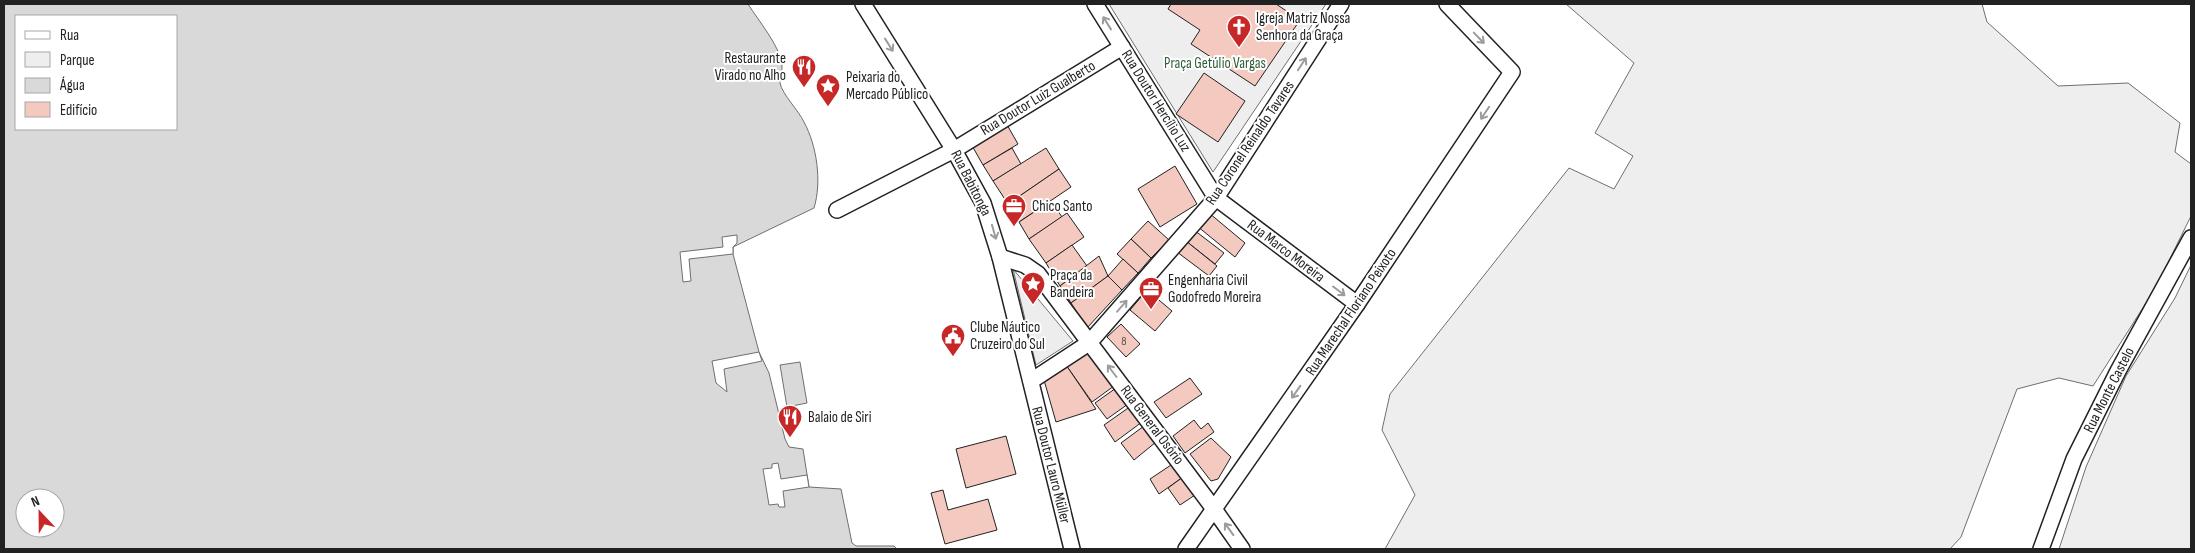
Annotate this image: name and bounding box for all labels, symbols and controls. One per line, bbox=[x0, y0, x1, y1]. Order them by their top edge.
place label: Igreja Matriz Nossa Senhora da Graça bbox=[1256, 9, 1351, 45]
church icon: Igreja Matriz Nossa Senhora da Graça bbox=[1226, 14, 1252, 48]
legend bbox=[15, 15, 178, 130]
one-way arrow bbox=[1102, 17, 1112, 31]
text: Rua bbox=[60, 26, 79, 45]
one-way arrow bbox=[1473, 32, 1485, 44]
one-way arrow bbox=[884, 38, 894, 52]
street label: Rua Doutor Hercílio Luz bbox=[1117, 46, 1195, 156]
place label: Restaurante Virado no Alho bbox=[715, 49, 786, 85]
text: Parque bbox=[60, 51, 95, 70]
restaurant icon: Restaurante Virado no Alho bbox=[791, 54, 817, 88]
park label: Praça Getúlio Vargas bbox=[1164, 54, 1266, 73]
street label: Rua Doutor Luiz Gualberto bbox=[977, 56, 1099, 140]
one-way arrow bbox=[1297, 58, 1307, 72]
place label: Peixaria do Mercado Público bbox=[846, 68, 928, 104]
place icon: Peixaria do Mercado Público bbox=[815, 73, 841, 107]
text: Água bbox=[59, 76, 85, 95]
street label: Rua Coronel Reinaldo Tavares bbox=[1201, 77, 1299, 209]
text: Edifício bbox=[60, 101, 97, 120]
one-way arrow bbox=[1480, 105, 1490, 119]
street label: Rua Babitonga bbox=[946, 147, 996, 219]
office icon: Chico Santo bbox=[1001, 193, 1027, 227]
place label: Chico Santo bbox=[1032, 197, 1092, 216]
street label: Rua Marco Moreira bbox=[1243, 216, 1329, 287]
one-way arrow bbox=[989, 224, 999, 240]
street label: Rua Marechal Floriano Peixoto bbox=[1301, 245, 1401, 379]
place label: Praça da Bandeira bbox=[1050, 266, 1094, 302]
place icon: Praça da Bandeira bbox=[1020, 271, 1046, 305]
place label: Engenharia Civil Godofredo Moreira bbox=[1168, 271, 1262, 307]
office icon: Engenharia Civil Godofredo Moreira bbox=[1138, 276, 1164, 310]
one-way arrow bbox=[1332, 286, 1346, 296]
one-way arrow bbox=[1116, 300, 1127, 313]
place label: Clube Náutico Cruzeiro do Sul bbox=[970, 318, 1045, 354]
public building icon: Clube Náutico Cruzeiro do Sul bbox=[940, 323, 966, 357]
house number: 8 bbox=[1121, 334, 1127, 349]
street label: Rua Monte Castelo bbox=[2079, 344, 2139, 436]
one-way arrow bbox=[1107, 364, 1117, 378]
street label: Rua General Osório bbox=[1116, 381, 1188, 469]
one-way arrow bbox=[1291, 385, 1301, 399]
restaurant icon: Balaio de Siri bbox=[777, 404, 803, 438]
street label: Rua Doutor Lauro Müller bbox=[1027, 404, 1075, 526]
place label: Balaio de Siri bbox=[808, 408, 872, 427]
north arrow bbox=[15, 488, 65, 538]
text: N bbox=[29, 492, 42, 511]
one-way arrow bbox=[1223, 522, 1234, 536]

